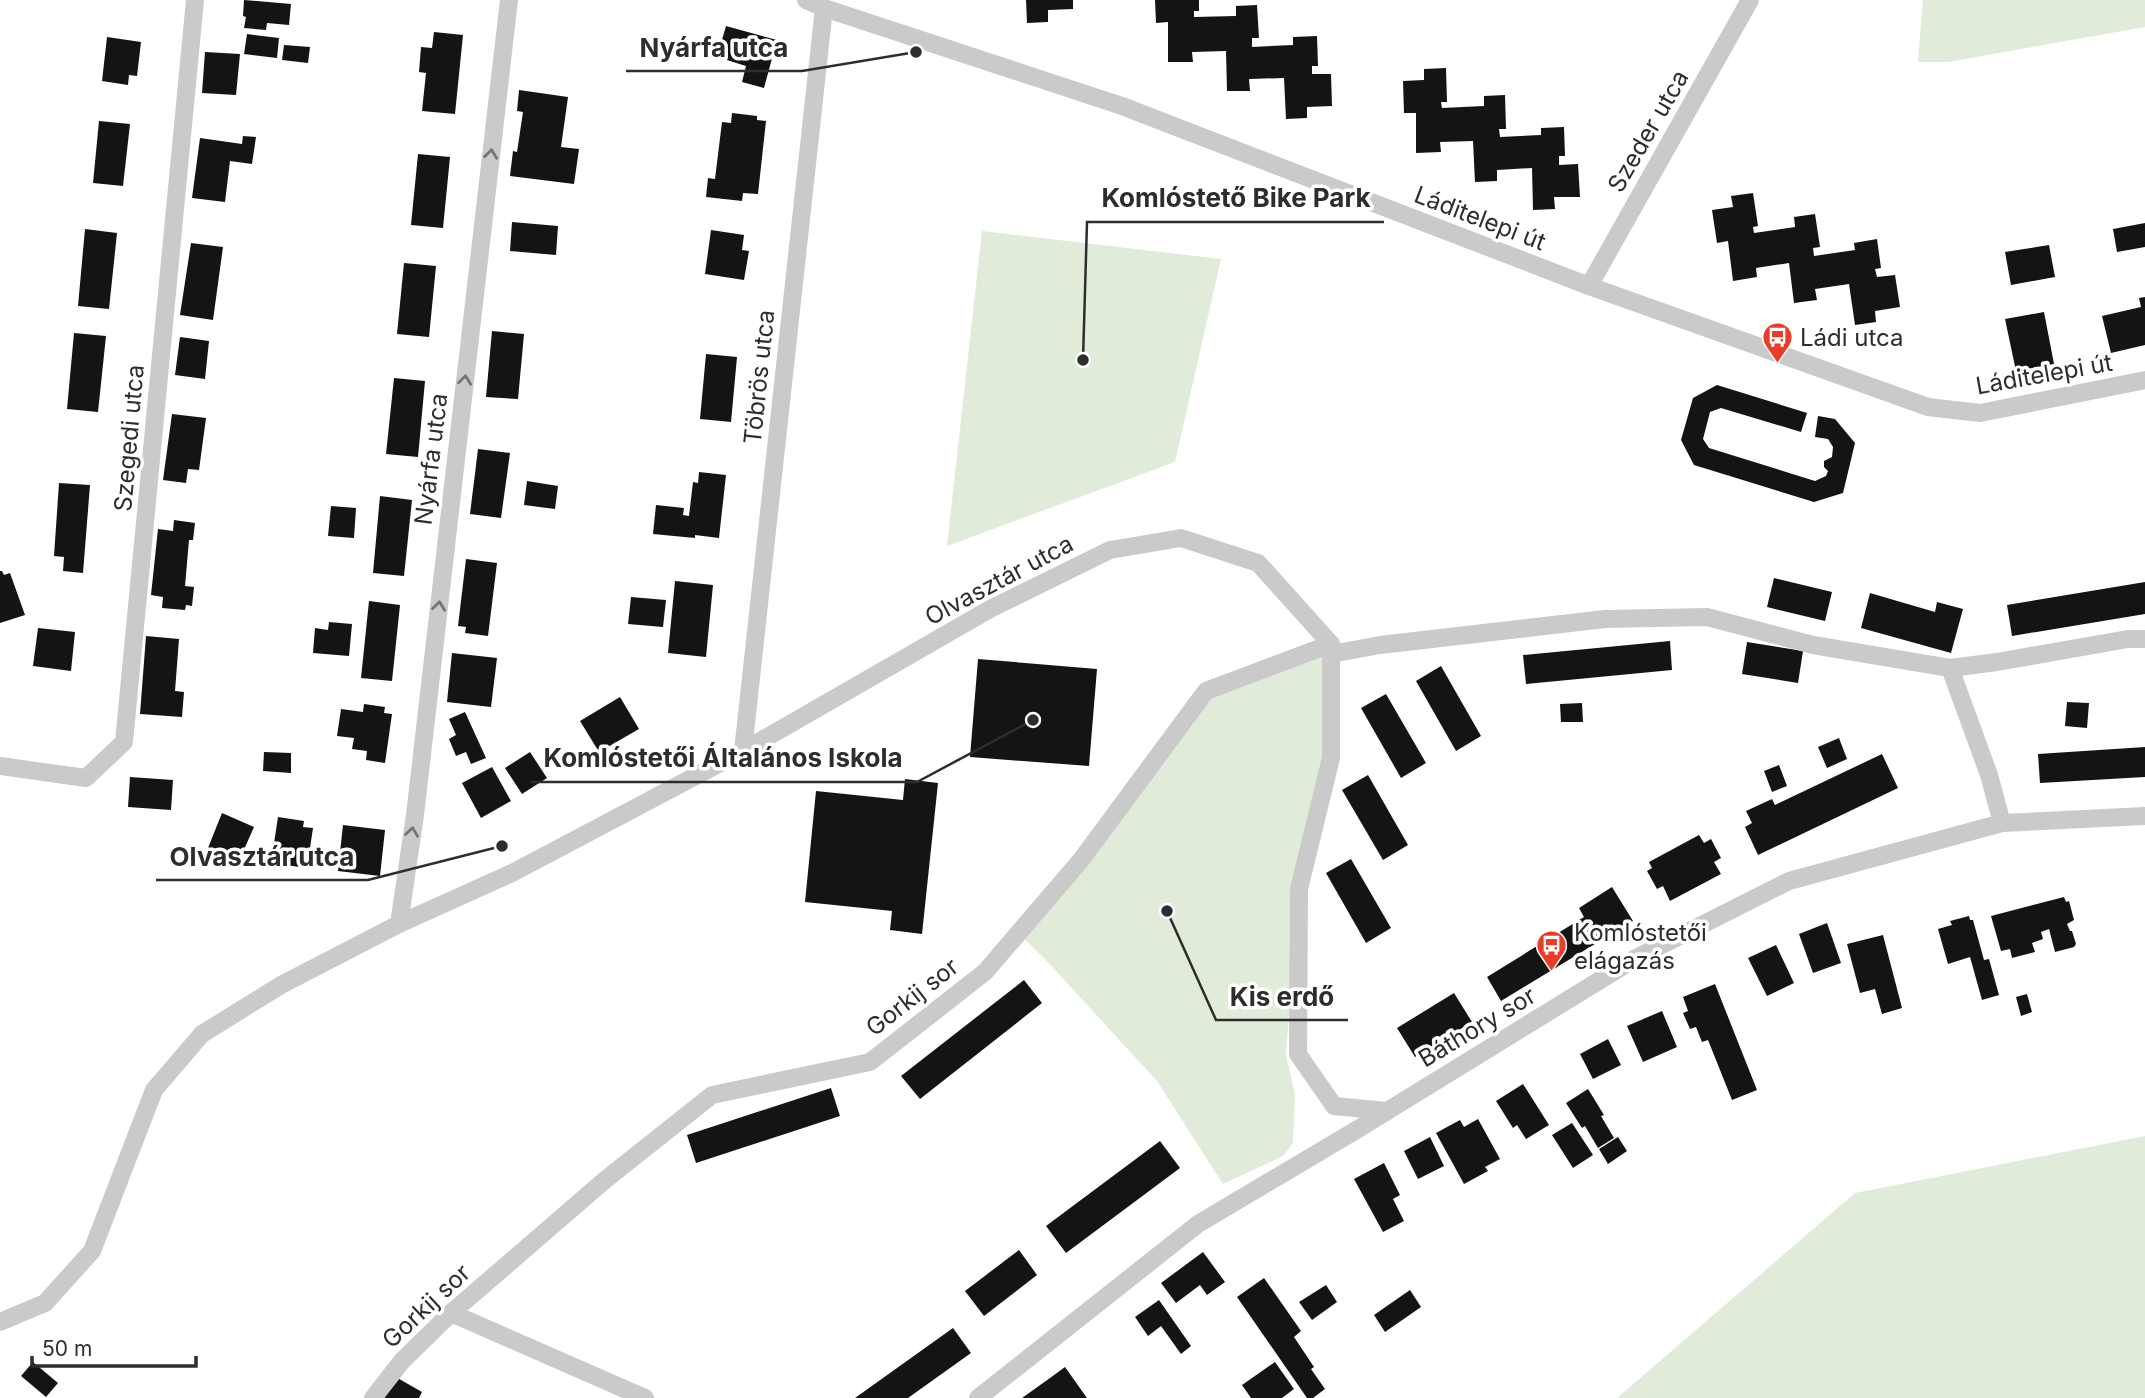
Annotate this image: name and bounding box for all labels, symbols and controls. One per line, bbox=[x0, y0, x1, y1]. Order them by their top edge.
callout: Nyárfa utca bbox=[626, 24, 802, 71]
text: Nyárfa utca bbox=[640, 32, 788, 63]
street label: Szeder utca bbox=[1601, 65, 1695, 197]
one-way arrow bbox=[483, 148, 498, 159]
callout: Komlóstető Bike Park bbox=[1087, 175, 1384, 222]
street label: Láditelepi út bbox=[1410, 180, 1550, 256]
text: Komlóstető Bike Park bbox=[1101, 182, 1371, 213]
street label: Töbrös utca bbox=[738, 308, 780, 446]
bus stop icon: Ládi utca bbox=[1760, 320, 1794, 364]
place label: Ládi utca bbox=[1800, 323, 1904, 352]
street label: Láditelepi út bbox=[1973, 348, 2115, 400]
street label: Szegedi utca bbox=[108, 363, 150, 513]
one-way arrow bbox=[457, 374, 472, 386]
street label: Nyárfa utca bbox=[409, 392, 453, 526]
street label: Olvasztár utca bbox=[920, 529, 1078, 631]
one-way arrow bbox=[431, 600, 446, 612]
callout: Komlóstetői Általános Iskola bbox=[530, 735, 917, 782]
text: Komlóstetői Általános Iskola bbox=[543, 742, 903, 773]
one-way arrow bbox=[404, 826, 419, 838]
callout: Olvasztár utca bbox=[156, 833, 368, 880]
text: Olvasztár utca bbox=[170, 841, 354, 872]
place label: Komlóstetői elágazás bbox=[1574, 918, 1707, 975]
bus stop icon: Komlóstetői elágazás bbox=[1534, 929, 1568, 973]
street label: Gorkij sor bbox=[860, 952, 964, 1042]
callout: Kis erdő bbox=[1216, 973, 1348, 1020]
text: Kis erdő bbox=[1230, 981, 1334, 1012]
street label: Báthory sor bbox=[1413, 981, 1541, 1073]
street label: Gorkij sor bbox=[376, 1258, 476, 1354]
scale bar bbox=[32, 1324, 196, 1368]
text: 50 m bbox=[42, 1336, 92, 1361]

